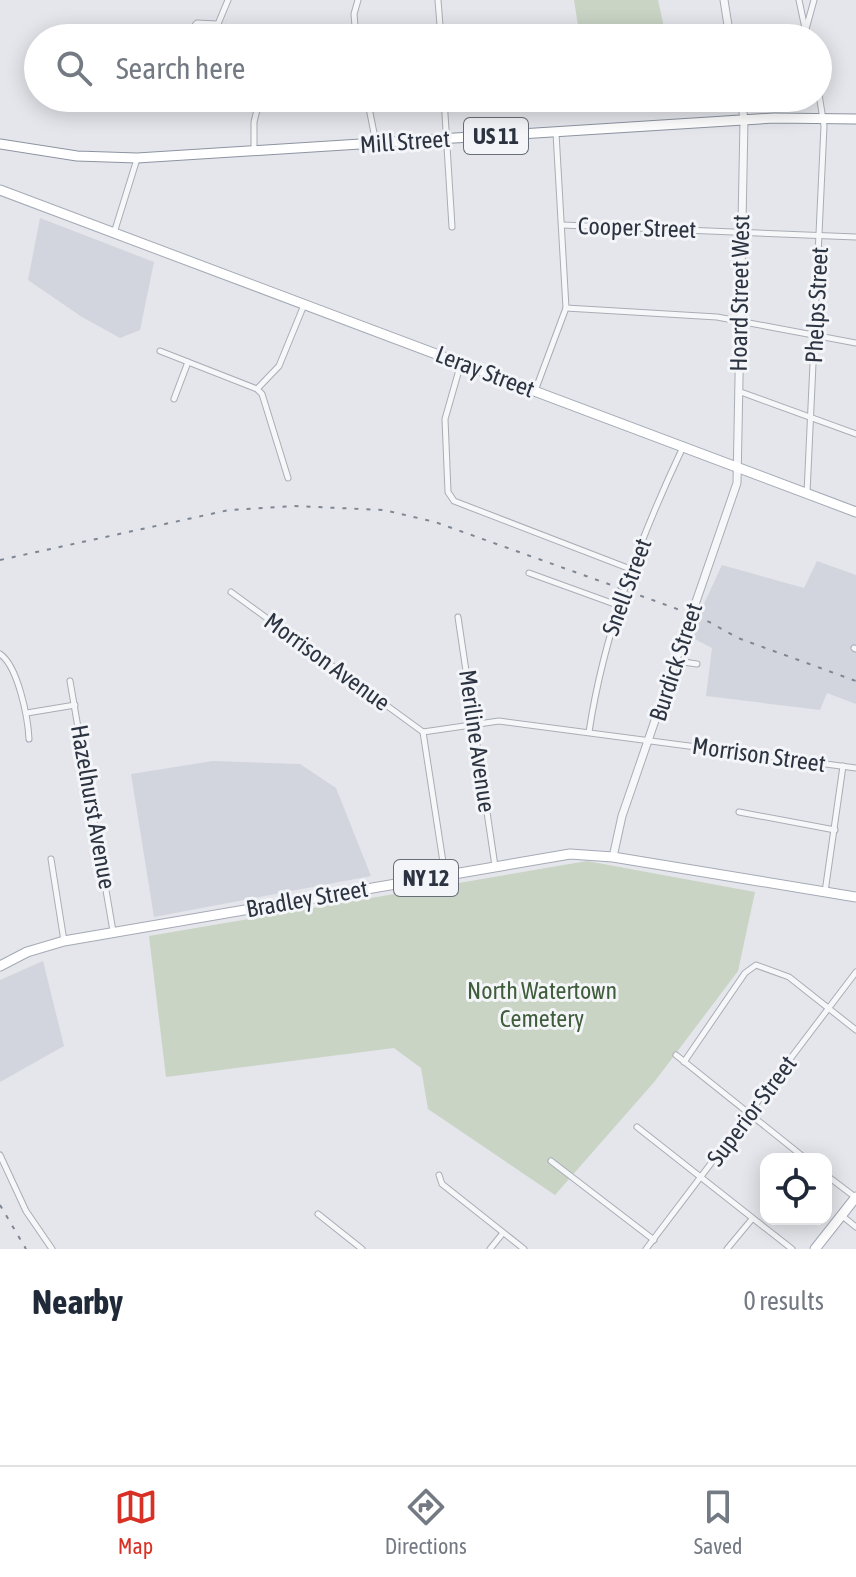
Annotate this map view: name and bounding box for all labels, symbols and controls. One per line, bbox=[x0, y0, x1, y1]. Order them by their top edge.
search box bbox=[24, 24, 832, 112]
icon: search bbox=[52, 46, 96, 90]
text: Search here bbox=[116, 51, 245, 85]
road number: US 11 bbox=[464, 118, 528, 154]
street label: Mill Street bbox=[359, 125, 451, 158]
street label: Cooper Street bbox=[577, 212, 697, 243]
street label: Hoard Street West bbox=[725, 214, 754, 372]
street label: Phelps Street bbox=[800, 246, 833, 364]
street label: Leray Street bbox=[432, 340, 539, 403]
street label: Snell Street bbox=[597, 535, 657, 639]
street label: Burdick Street bbox=[644, 599, 707, 724]
street label: Morrison Avenue bbox=[259, 607, 395, 716]
street label: Meriline Avenue bbox=[454, 668, 501, 814]
street label: Hazelhurst Avenue bbox=[66, 723, 121, 891]
street label: Morrison Street bbox=[691, 732, 828, 777]
road number: NY 12 bbox=[394, 860, 458, 896]
street label: Bradley Street bbox=[244, 875, 370, 922]
park label: North Watertown Cemetery bbox=[467, 977, 617, 1032]
street label: Superior Street bbox=[701, 1050, 802, 1171]
map controls bbox=[760, 1153, 832, 1225]
button: locate bbox=[760, 1153, 832, 1225]
text: Nearby bbox=[32, 1282, 123, 1321]
text: 0 results bbox=[743, 1286, 824, 1316]
tab: Map bbox=[114, 1485, 158, 1559]
tab: Directions bbox=[385, 1485, 467, 1559]
tab: Saved bbox=[694, 1485, 742, 1559]

